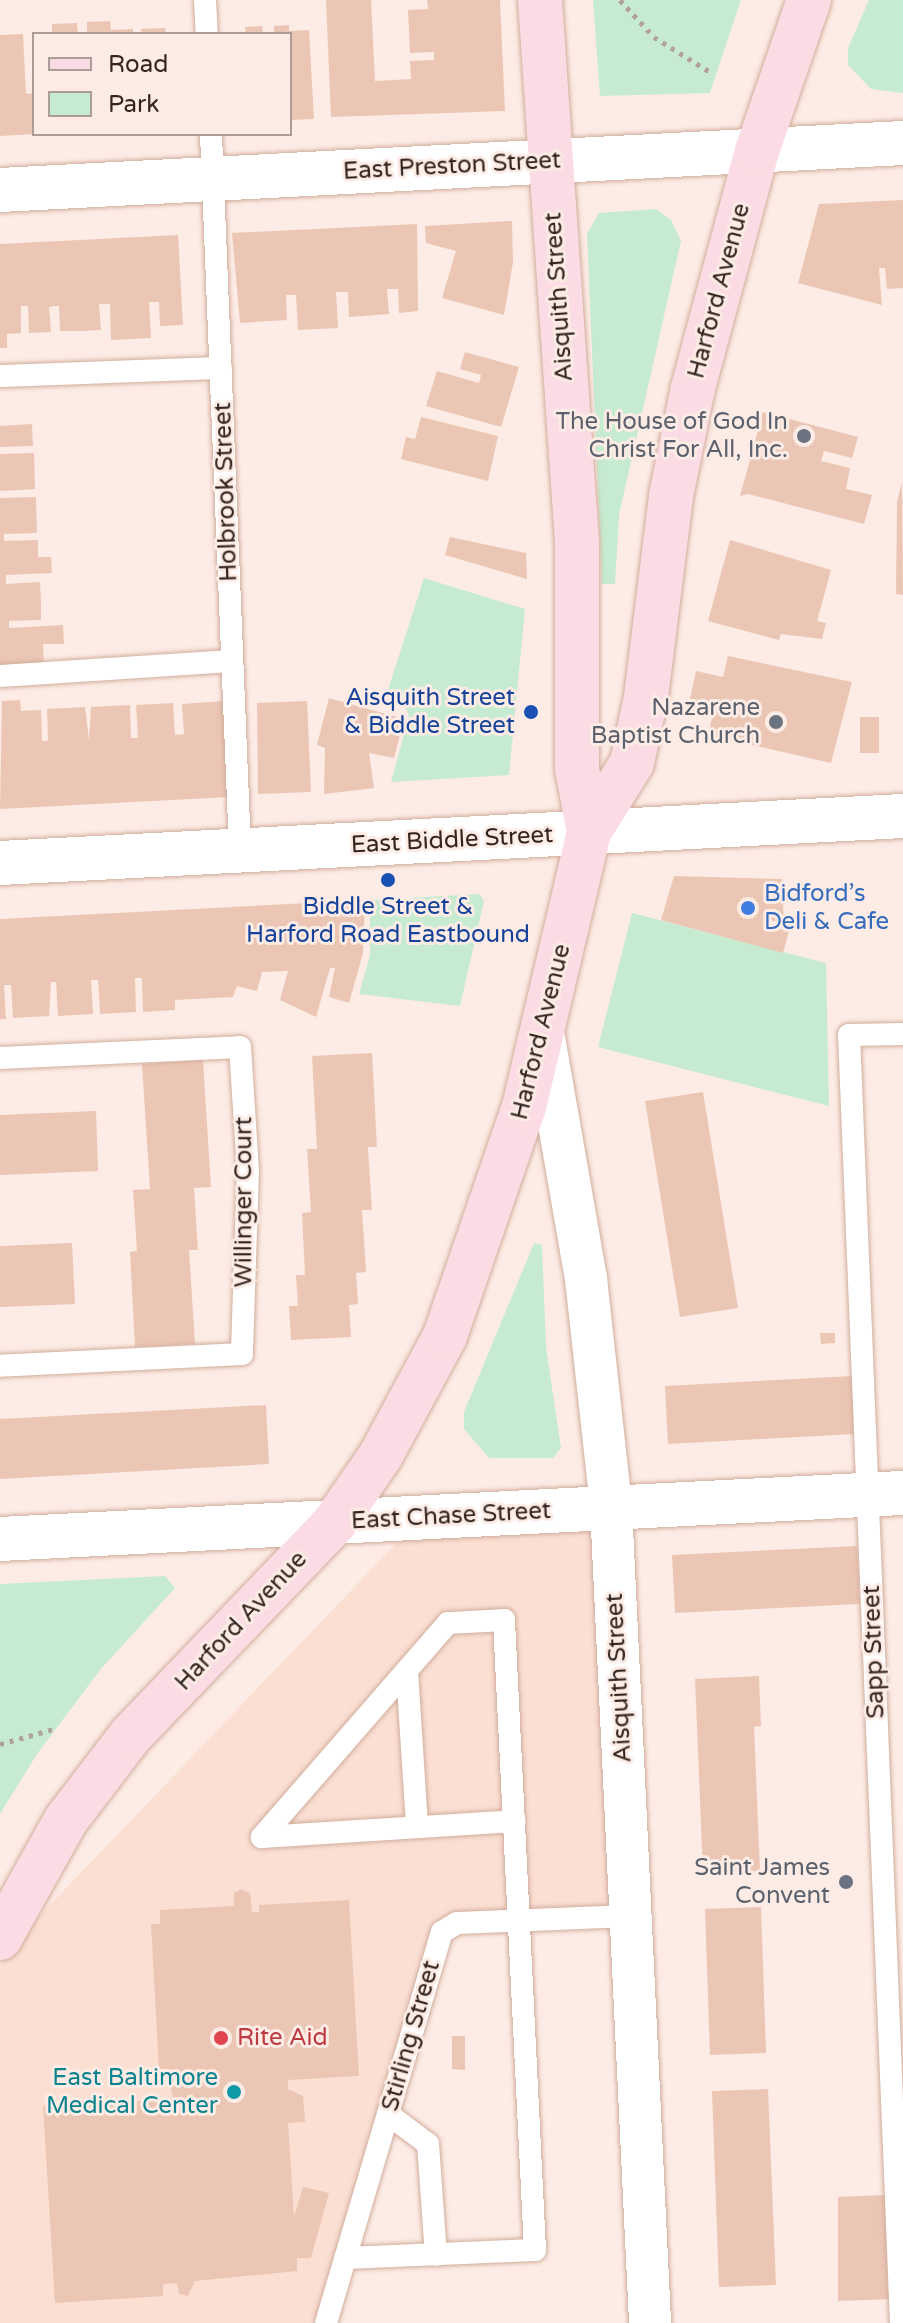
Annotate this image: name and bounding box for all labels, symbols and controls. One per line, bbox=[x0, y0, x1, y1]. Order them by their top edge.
legend bbox=[32, 32, 292, 136]
text: Road bbox=[108, 50, 168, 79]
text: Park bbox=[108, 90, 159, 119]
street label: East Preston Street bbox=[342, 146, 562, 186]
street label: Harford Avenue bbox=[682, 200, 756, 382]
street label: Aisquith Street bbox=[539, 211, 579, 383]
street label: Holbrook Street bbox=[208, 402, 244, 582]
place label: The House of God In Christ For All, Inc. bbox=[556, 408, 788, 464]
marker: The House of God In Christ For All, Inc. bbox=[795, 427, 813, 445]
place label: Aisquith Street & Biddle Street bbox=[344, 684, 515, 740]
place label: Nazarene Baptist Church bbox=[591, 694, 760, 750]
marker: Aisquith Street & Biddle Street bbox=[522, 703, 540, 721]
marker: Nazarene Baptist Church bbox=[767, 713, 785, 731]
street label: East Biddle Street bbox=[350, 820, 554, 860]
marker: Biddle Street & Harford Road Eastbound bbox=[379, 871, 397, 889]
place label: Bidford’s Deli & Cafe bbox=[764, 880, 889, 936]
place label: Biddle Street & Harford Road Eastbound bbox=[246, 893, 530, 949]
marker: Bidford’s Deli & Cafe bbox=[739, 899, 757, 917]
street label: Harford Avenue bbox=[505, 941, 577, 1123]
street label: Willinger Court bbox=[230, 1117, 258, 1287]
street label: East Chase Street bbox=[350, 1496, 552, 1536]
street label: Harford Avenue bbox=[169, 1545, 313, 1697]
street label: Sapp Street bbox=[857, 1585, 891, 1719]
street label: Aisquith Street bbox=[600, 1593, 638, 1763]
place label: Saint James Convent bbox=[694, 1854, 830, 1910]
marker: Saint James Convent bbox=[837, 1873, 855, 1891]
street label: Stirling Street bbox=[376, 1957, 446, 2115]
place label: Rite Aid bbox=[237, 2024, 328, 2052]
marker: Rite Aid bbox=[212, 2029, 230, 2047]
place label: East Baltimore Medical Center bbox=[46, 2064, 218, 2120]
marker: East Baltimore Medical Center bbox=[225, 2083, 243, 2101]

